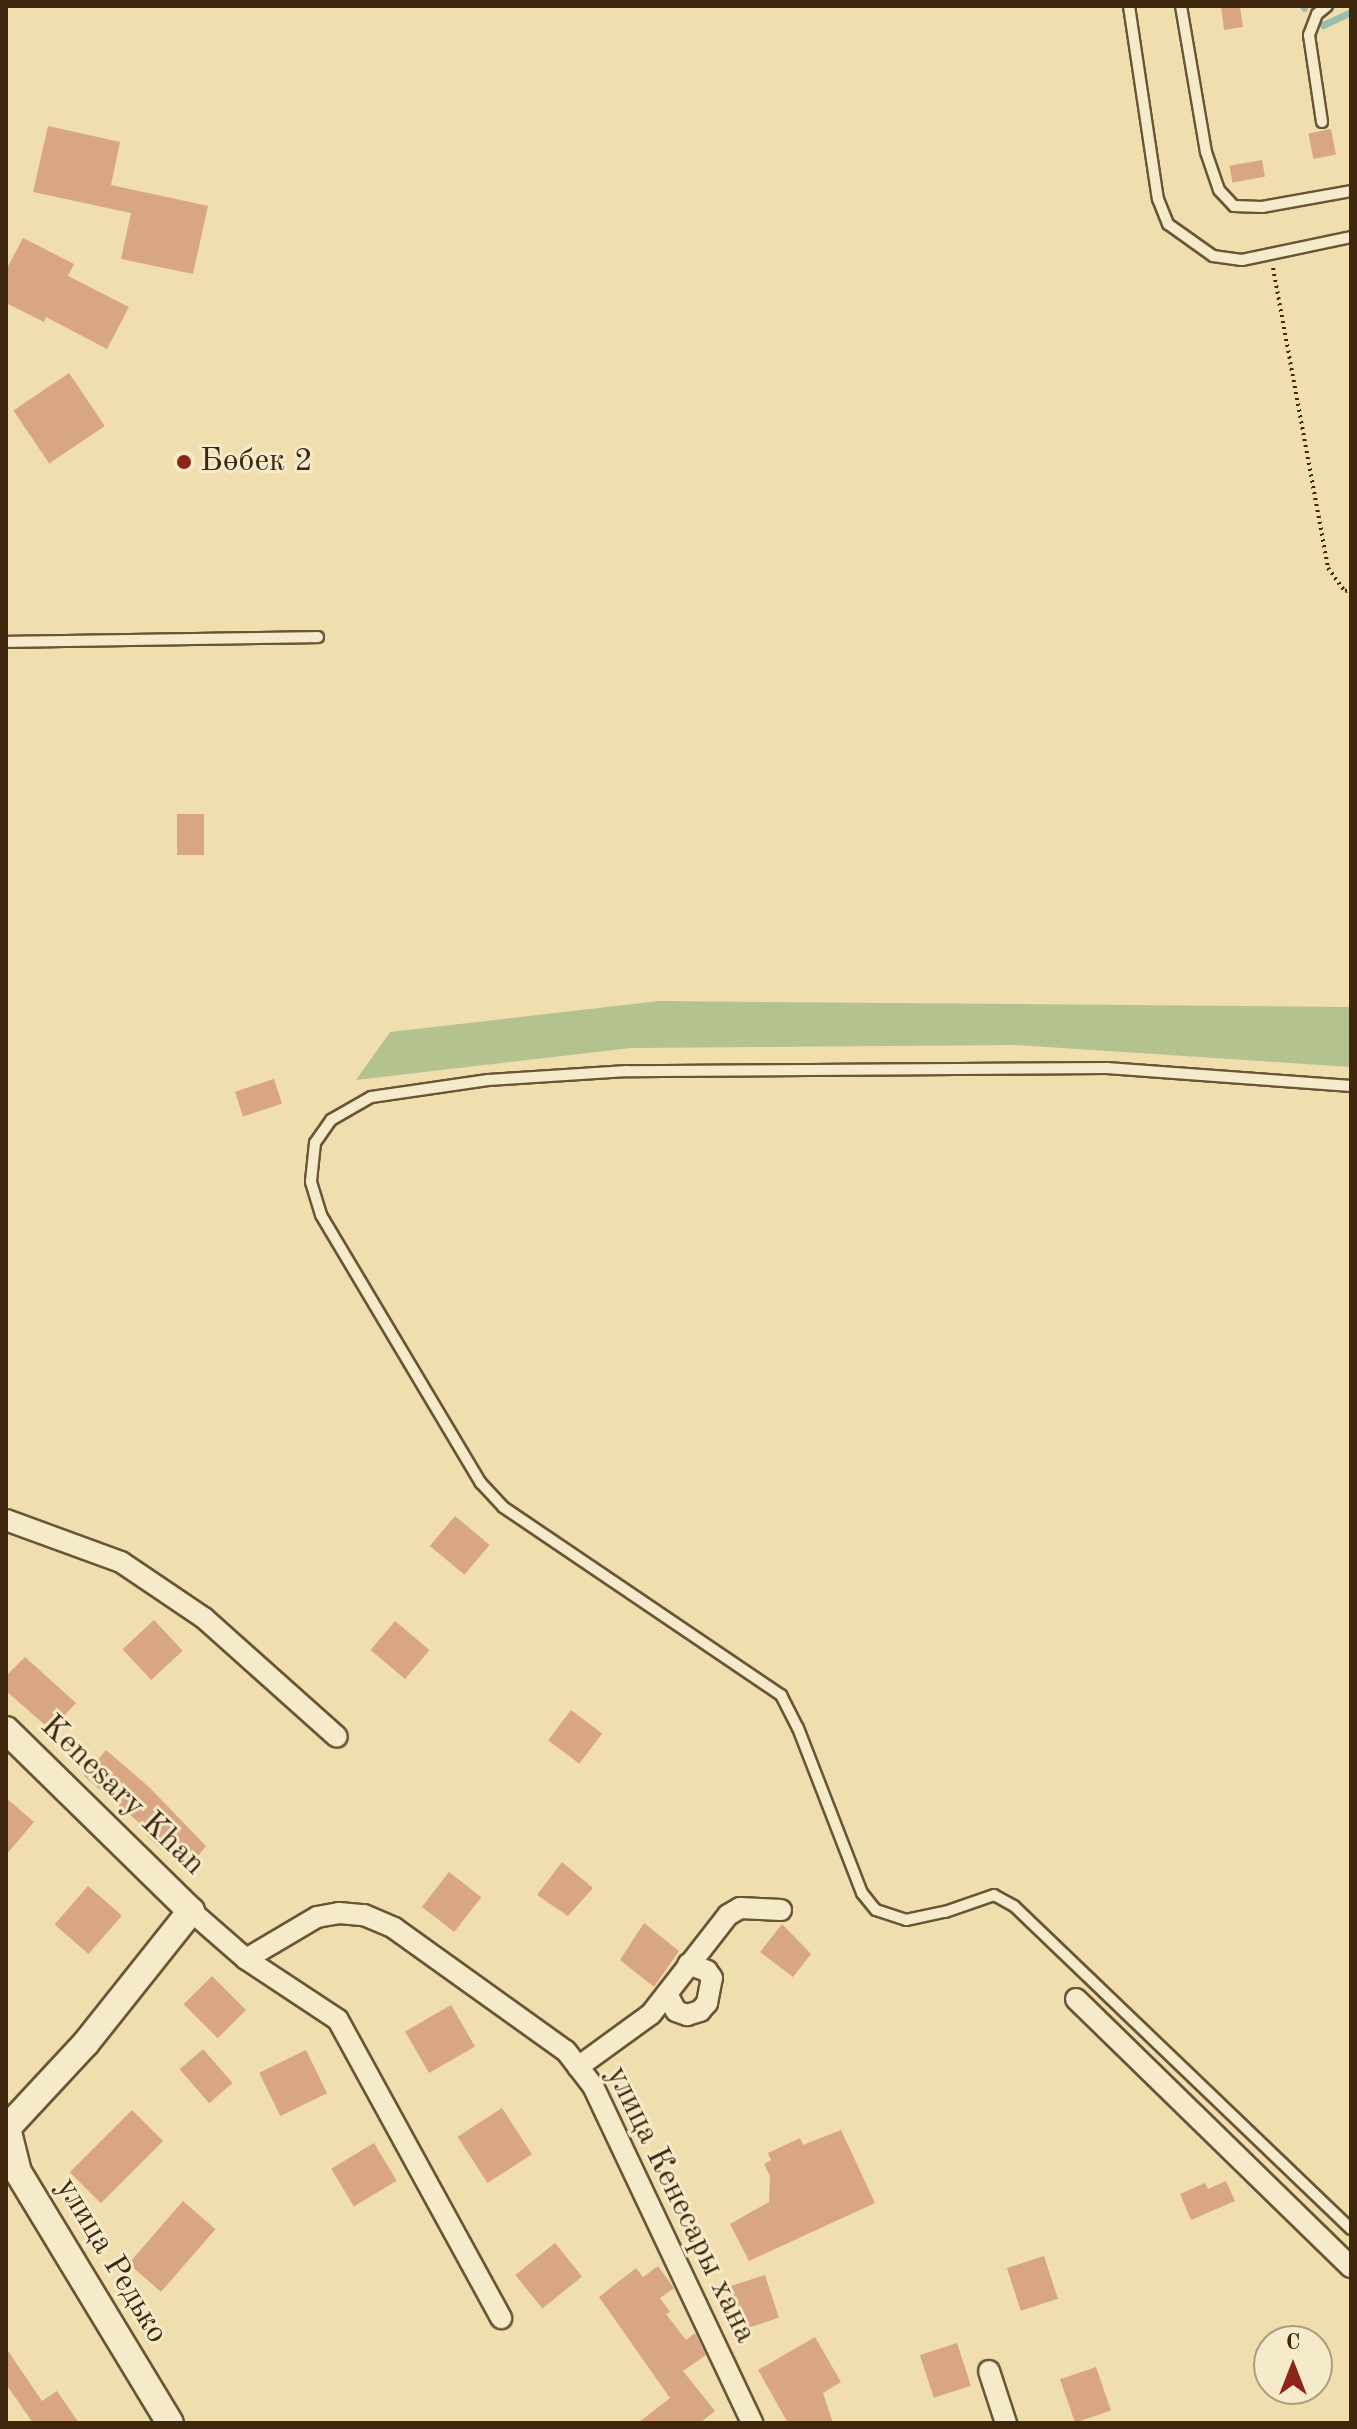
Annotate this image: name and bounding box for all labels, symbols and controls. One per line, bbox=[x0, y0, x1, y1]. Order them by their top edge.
place label: Бөбек 2 bbox=[200, 443, 313, 481]
marker: Бөбек 2 bbox=[175, 453, 193, 471]
street label: Kenesary Khan bbox=[32, 1708, 212, 1884]
street label: улица Кенесары хана bbox=[596, 2060, 764, 2350]
street label: улица Редько bbox=[47, 2171, 175, 2351]
north arrow bbox=[1253, 2325, 1333, 2405]
text: С bbox=[1286, 2332, 1300, 2354]

